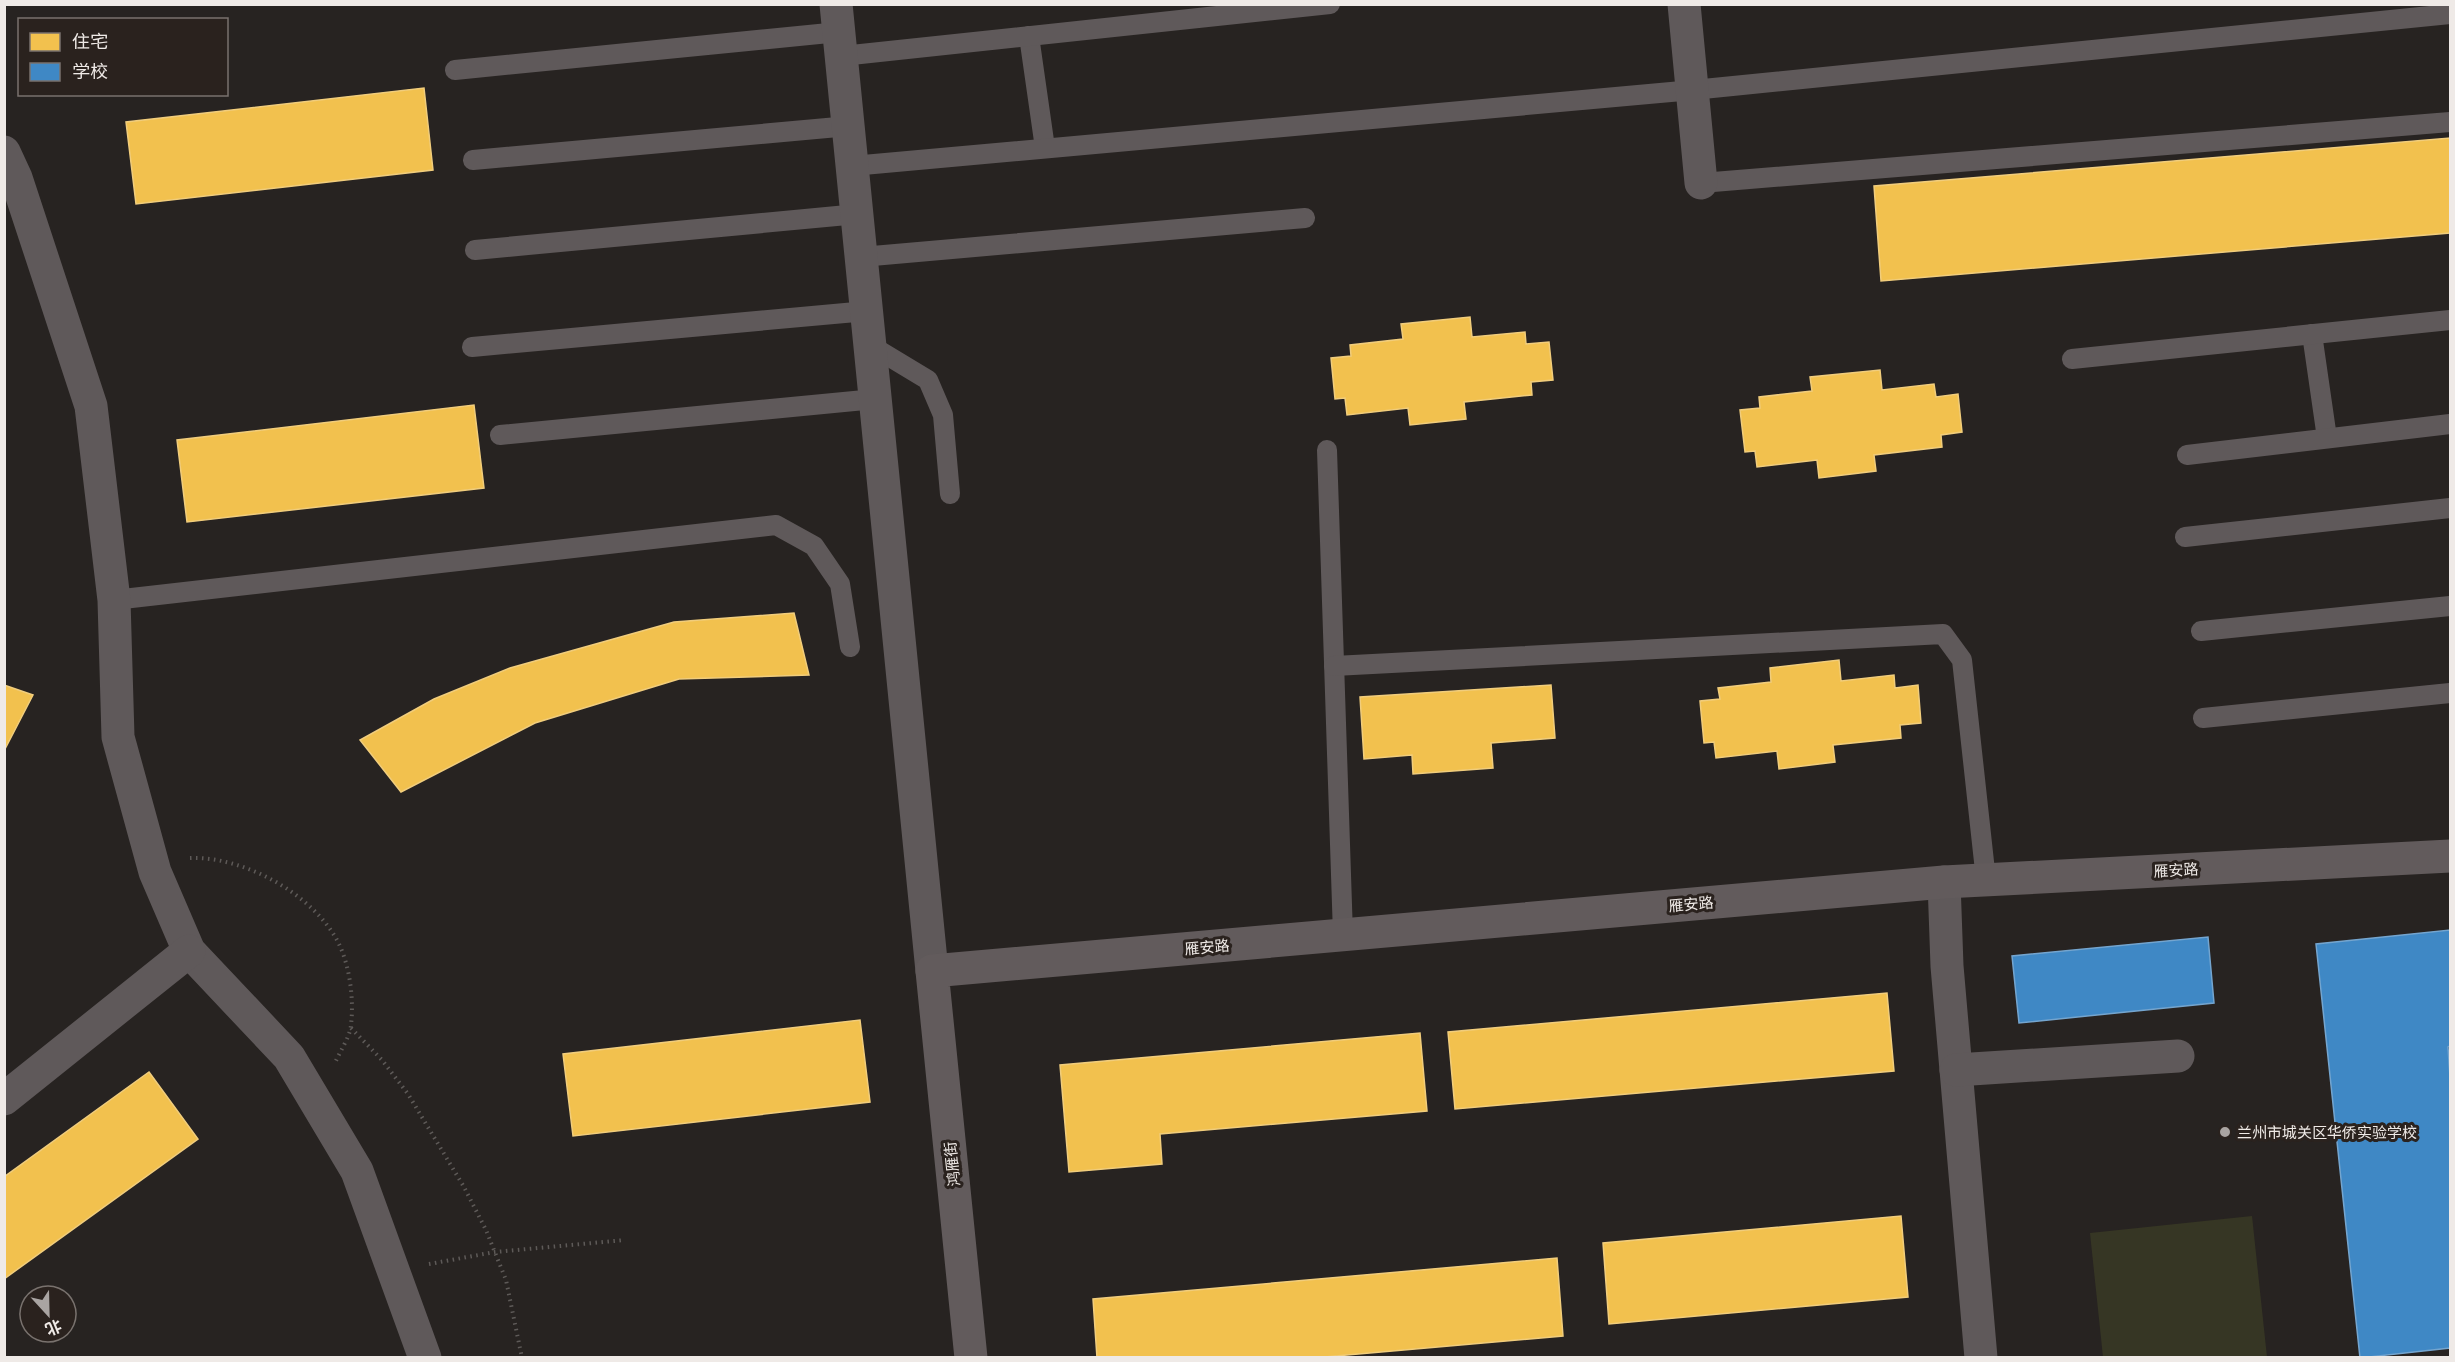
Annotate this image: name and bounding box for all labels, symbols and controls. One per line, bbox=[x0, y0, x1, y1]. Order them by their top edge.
legend bbox=[18, 18, 228, 96]
text: 住宅 bbox=[72, 31, 108, 52]
text: 学校 bbox=[72, 61, 108, 82]
street label: 雁安路 bbox=[2153, 860, 2199, 880]
street label: 雁安路 bbox=[1668, 894, 1714, 914]
street label: 雁安路 bbox=[1184, 937, 1230, 957]
place label: 兰州市城关区华侨实验学校 bbox=[2237, 1124, 2417, 1141]
marker: 兰州市城关区华侨实验学校 bbox=[2218, 1125, 2232, 1139]
street label: 鸿雁街 bbox=[941, 1141, 963, 1187]
north arrow bbox=[18, 1284, 78, 1344]
text: 北 bbox=[43, 1317, 64, 1339]

